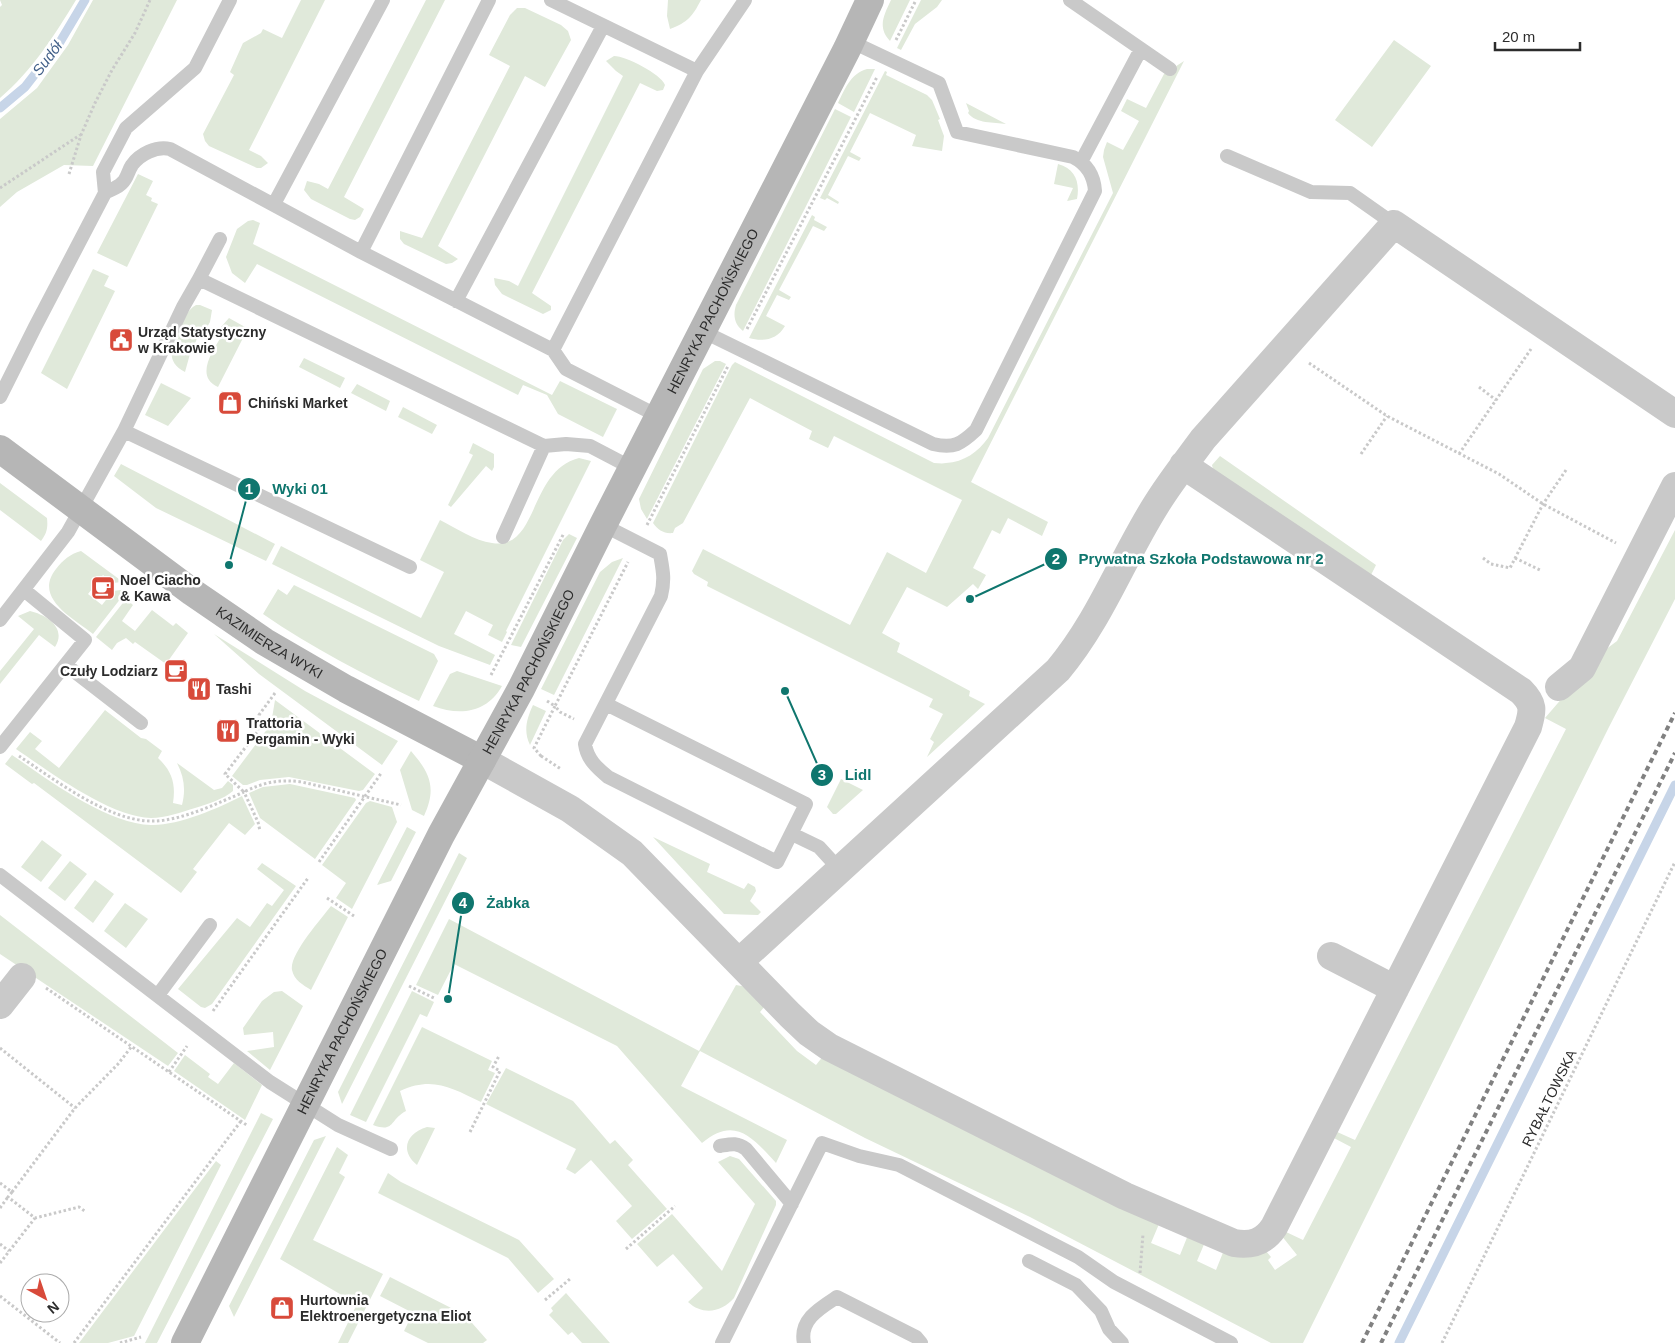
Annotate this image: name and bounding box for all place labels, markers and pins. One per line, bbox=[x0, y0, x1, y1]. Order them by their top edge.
place label: Urząd Statystyczny w Krakowie bbox=[137, 324, 267, 356]
public building icon: Urząd Statystyczny w Krakowie bbox=[108, 327, 134, 353]
shop icon: Chiński Market bbox=[217, 390, 243, 416]
place label: Chiński Market bbox=[248, 395, 348, 411]
callout: Wyki 01 bbox=[237, 474, 337, 504]
callout: Prywatna Szkoła Podstawowa nr 2 bbox=[1043, 544, 1333, 574]
place label: Noel Ciacho & Kawa bbox=[120, 572, 201, 604]
cafe icon: Noel Ciacho & Kawa bbox=[90, 575, 116, 601]
cafe icon: Czuły Lodziarz bbox=[163, 658, 189, 684]
place label: Czuły Lodziarz bbox=[60, 663, 158, 679]
restaurant icon: Tashi bbox=[186, 676, 212, 702]
place label: Tashi bbox=[216, 681, 252, 697]
place label: Trattoria Pergamin - Wyki bbox=[246, 715, 355, 747]
restaurant icon: Trattoria Pergamin - Wyki bbox=[215, 718, 241, 744]
callout: Lidl bbox=[810, 760, 881, 790]
callout: Żabka bbox=[451, 888, 539, 918]
place label: Hurtownia Elektroenergetyczna Eliot bbox=[300, 1292, 472, 1324]
shop icon: Hurtownia Elektroenergetyczna Eliot bbox=[269, 1295, 295, 1321]

